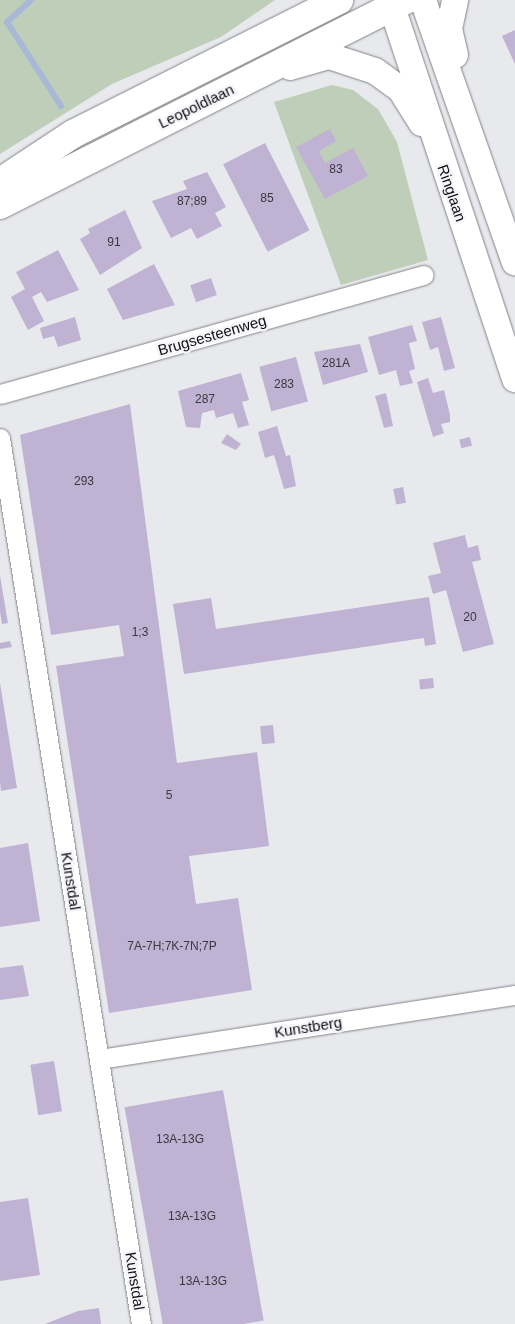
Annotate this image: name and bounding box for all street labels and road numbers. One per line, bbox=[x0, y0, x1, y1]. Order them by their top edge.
street label: Leopoldlaan bbox=[155, 80, 237, 132]
street label: Ringlaan bbox=[434, 162, 470, 224]
street label: Brugsesteenweg bbox=[156, 311, 268, 359]
street label: Kunstdal bbox=[58, 851, 84, 911]
street label: Kunstberg bbox=[273, 1013, 343, 1041]
street label: Kunstdal bbox=[122, 1251, 148, 1311]

